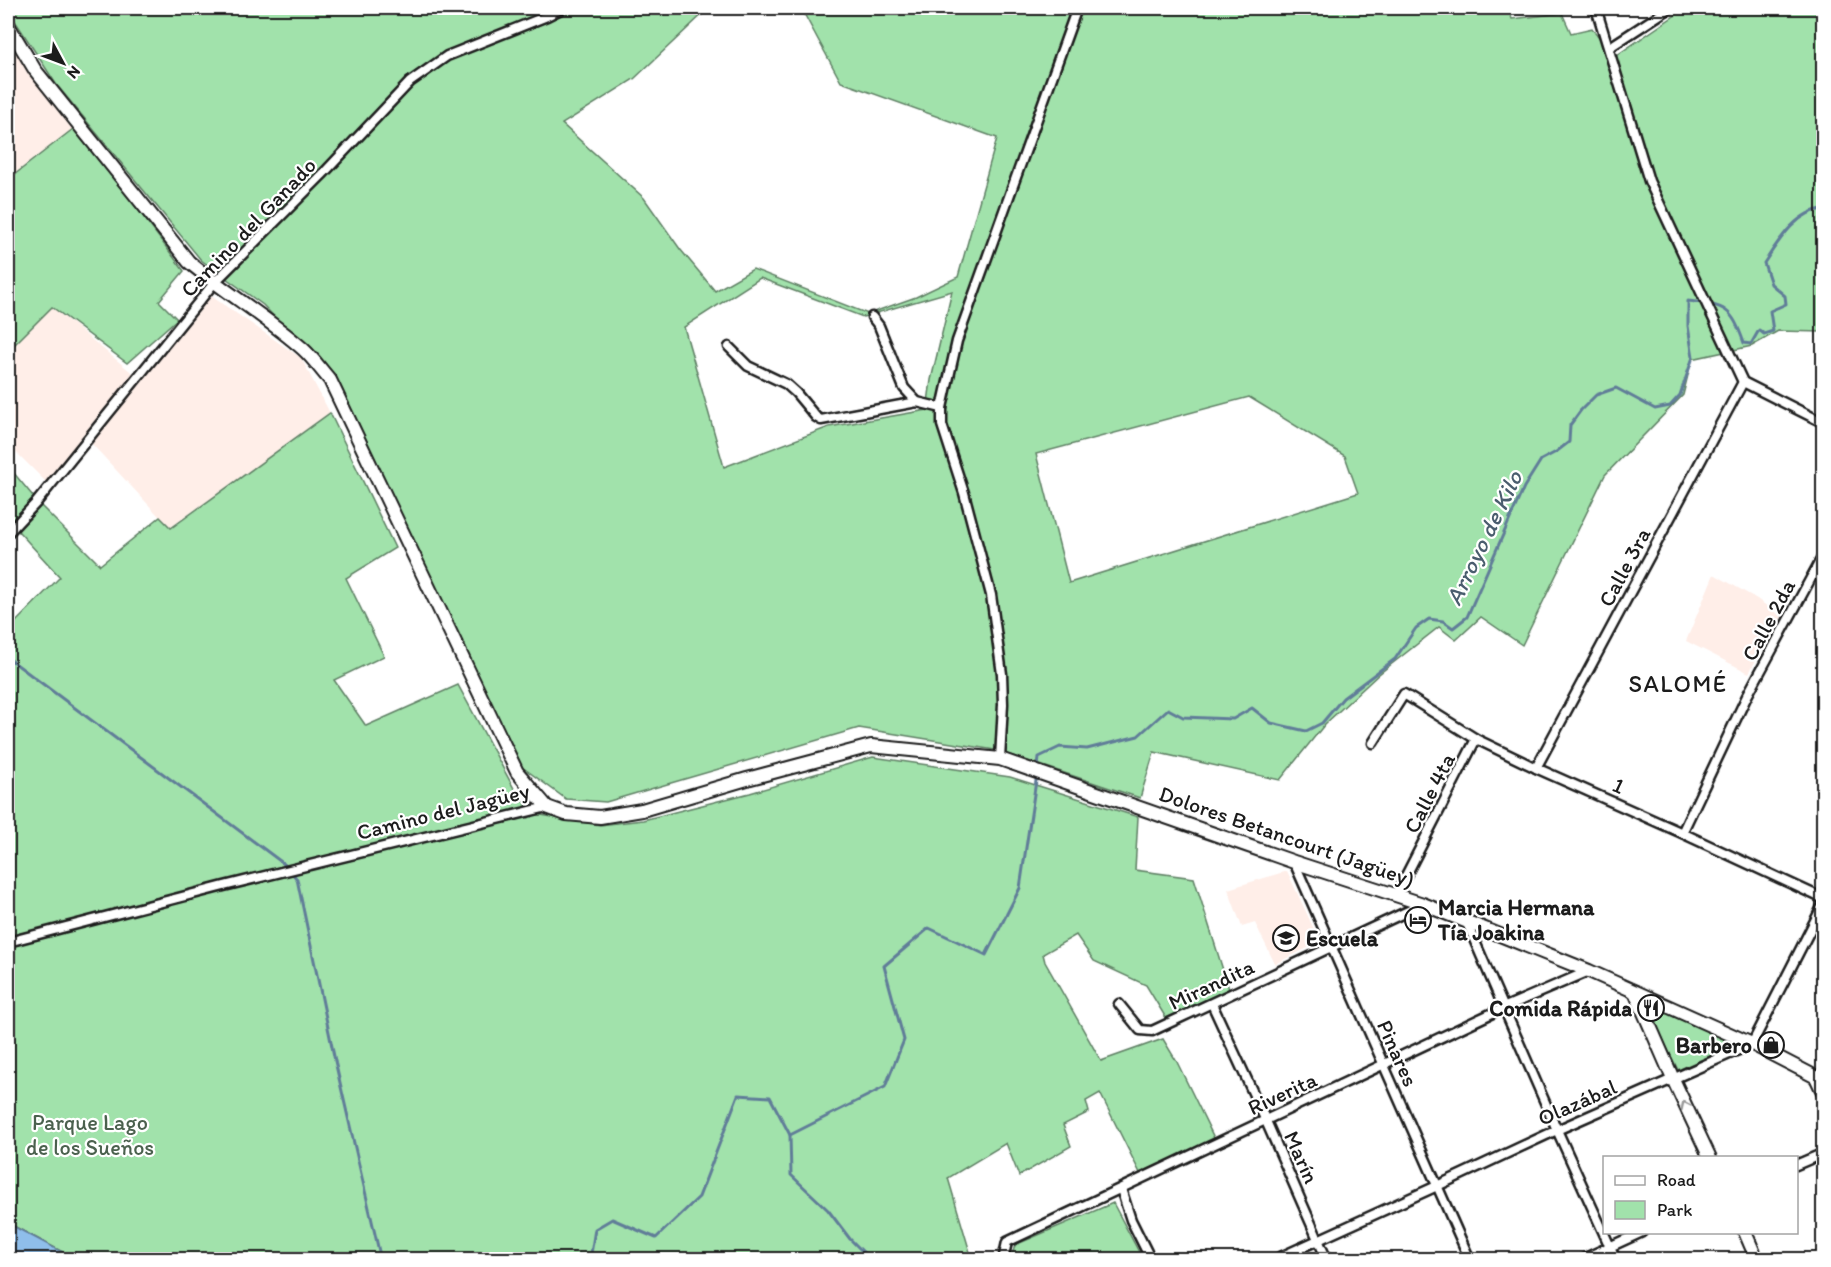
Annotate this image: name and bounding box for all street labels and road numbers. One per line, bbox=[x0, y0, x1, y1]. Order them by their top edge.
street label: Camino del Ganado bbox=[175, 152, 322, 303]
street label: Calle 3ra bbox=[1592, 523, 1657, 611]
street label: Calle 2da bbox=[1736, 574, 1801, 666]
street label: Calle 4ta bbox=[1398, 748, 1461, 838]
street label: 1 bbox=[1609, 771, 1629, 800]
street label: Camino del Jagüey bbox=[354, 777, 533, 846]
street label: Dolores Betancourt (Jagüey) bbox=[1156, 780, 1418, 893]
street label: Mirandita bbox=[1164, 953, 1259, 1016]
street label: Pinares bbox=[1371, 1016, 1424, 1091]
street label: Riverita bbox=[1243, 1066, 1322, 1121]
street label: Olazábal bbox=[1533, 1073, 1621, 1132]
street label: Marín bbox=[1278, 1127, 1325, 1188]

